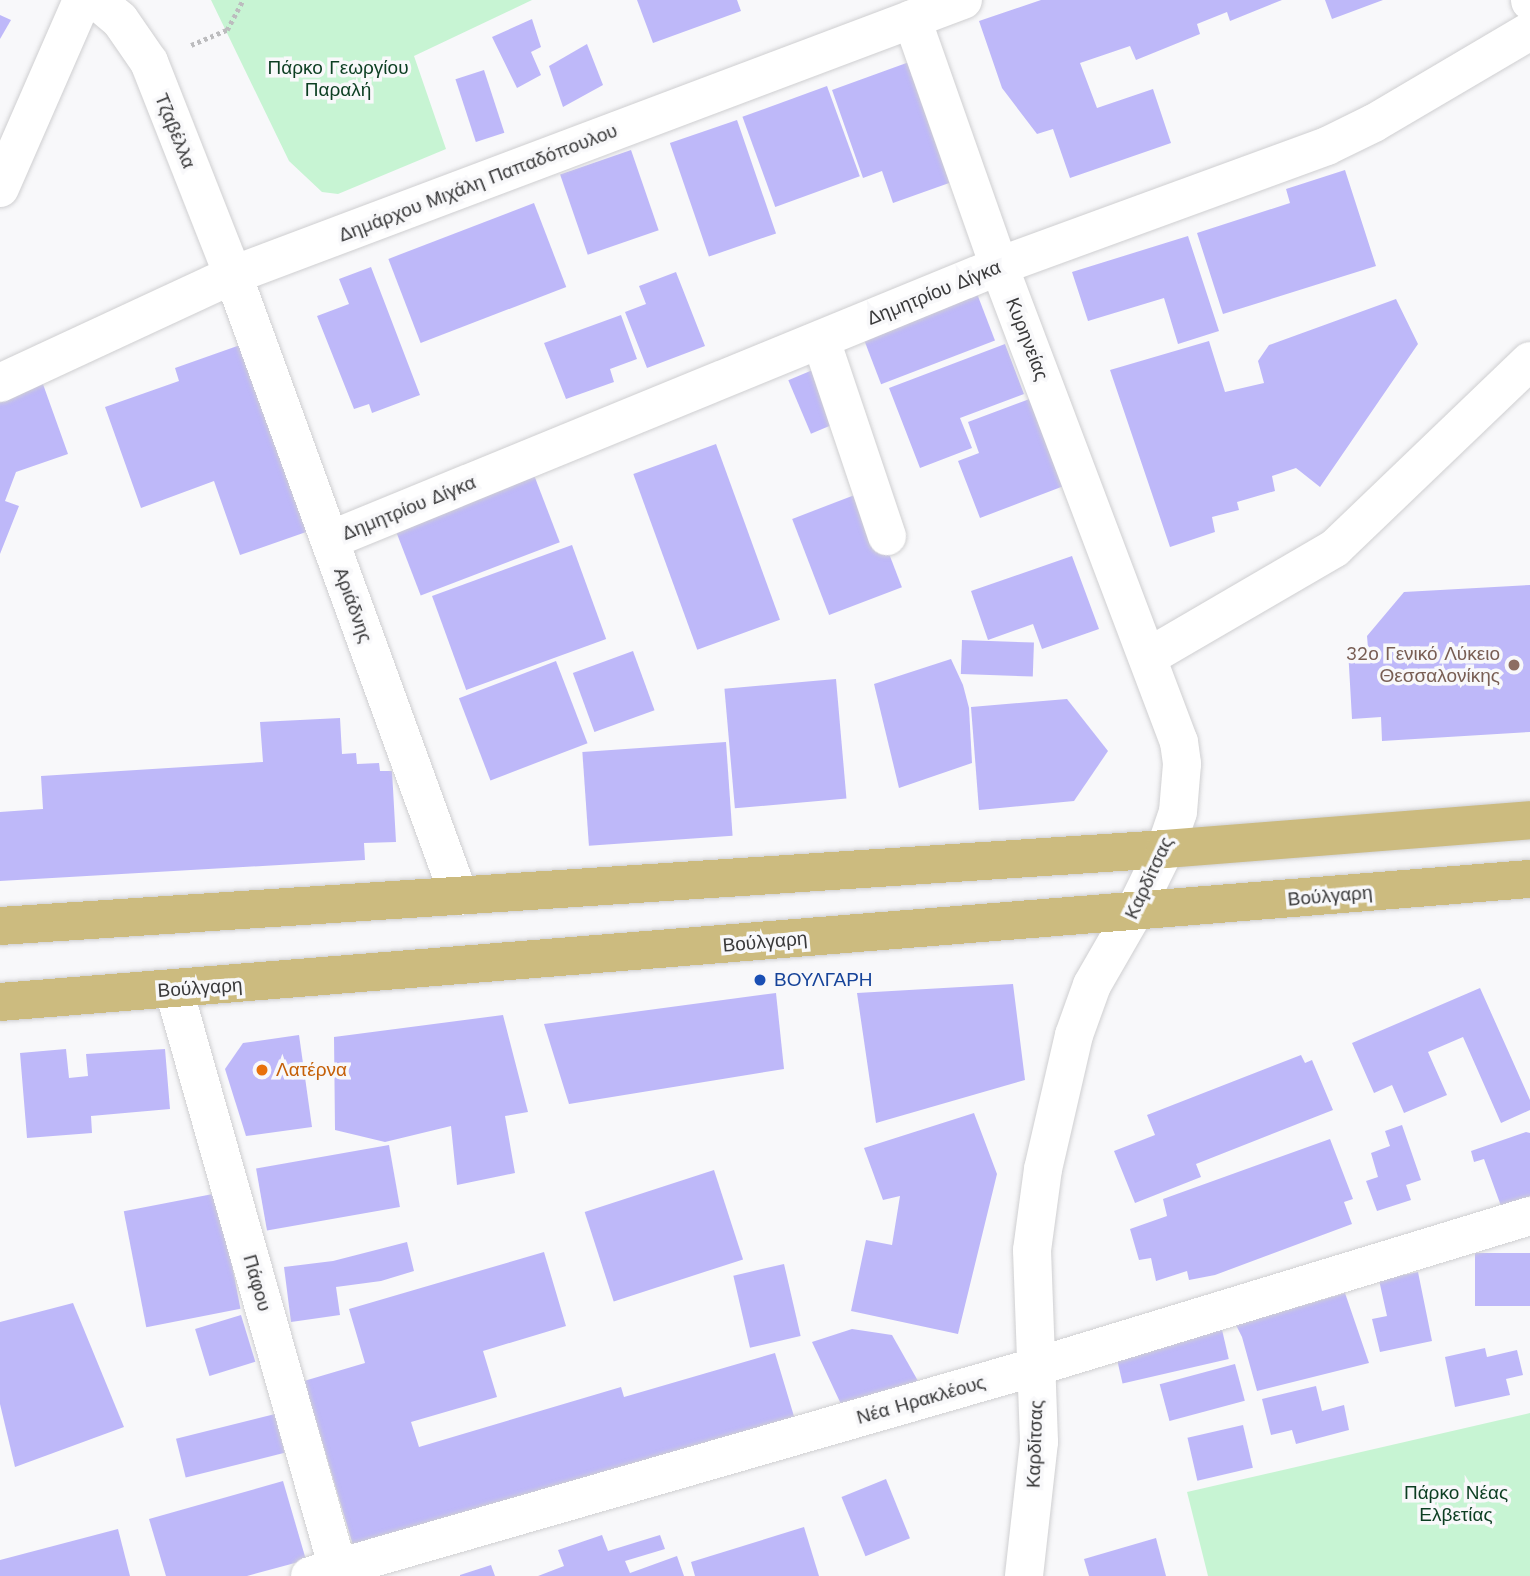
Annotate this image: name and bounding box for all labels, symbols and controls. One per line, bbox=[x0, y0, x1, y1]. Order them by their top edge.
park label: Πάρκο Γεωργίου Παραλή bbox=[267, 57, 409, 101]
street label: Τζαβέλλα bbox=[150, 90, 200, 172]
street label: Δημάρχου Μιχάλη Παπαδόπουλου bbox=[335, 119, 621, 247]
street label: Δημητρίου Δίγκα bbox=[864, 256, 1004, 330]
street label: Κυρηνείας bbox=[1001, 294, 1053, 384]
street label: Δημητρίου Δίγκα bbox=[339, 471, 479, 545]
street label: Αριάδνης bbox=[329, 564, 377, 646]
place label: 32ο Γενικό Λύκειο Θεσσαλονίκης bbox=[1346, 643, 1500, 687]
marker: 32ο Γενικό Λύκειο Θεσσαλονίκης bbox=[1506, 657, 1522, 673]
street label: Καρδίτσας bbox=[1120, 833, 1178, 923]
street label: Βούλγαρη bbox=[1287, 881, 1373, 911]
street label: Βούλγαρη bbox=[722, 927, 808, 957]
place label: ΒΟΥΛΓΑΡΗ bbox=[774, 969, 873, 991]
marker: ΒΟΥΛΓΑΡΗ bbox=[752, 972, 768, 988]
street label: Βούλγαρη bbox=[157, 974, 243, 1002]
place label: Λατέρνα bbox=[276, 1059, 347, 1081]
marker: Λατέρνα bbox=[254, 1062, 270, 1078]
street label: Πάφου bbox=[238, 1252, 276, 1314]
street label: Νέα Ηρακλέους bbox=[854, 1371, 988, 1429]
street label: Καρδίτσας bbox=[1022, 1400, 1048, 1488]
park label: Πάρκο Νέας Ελβετίας bbox=[1404, 1482, 1508, 1526]

